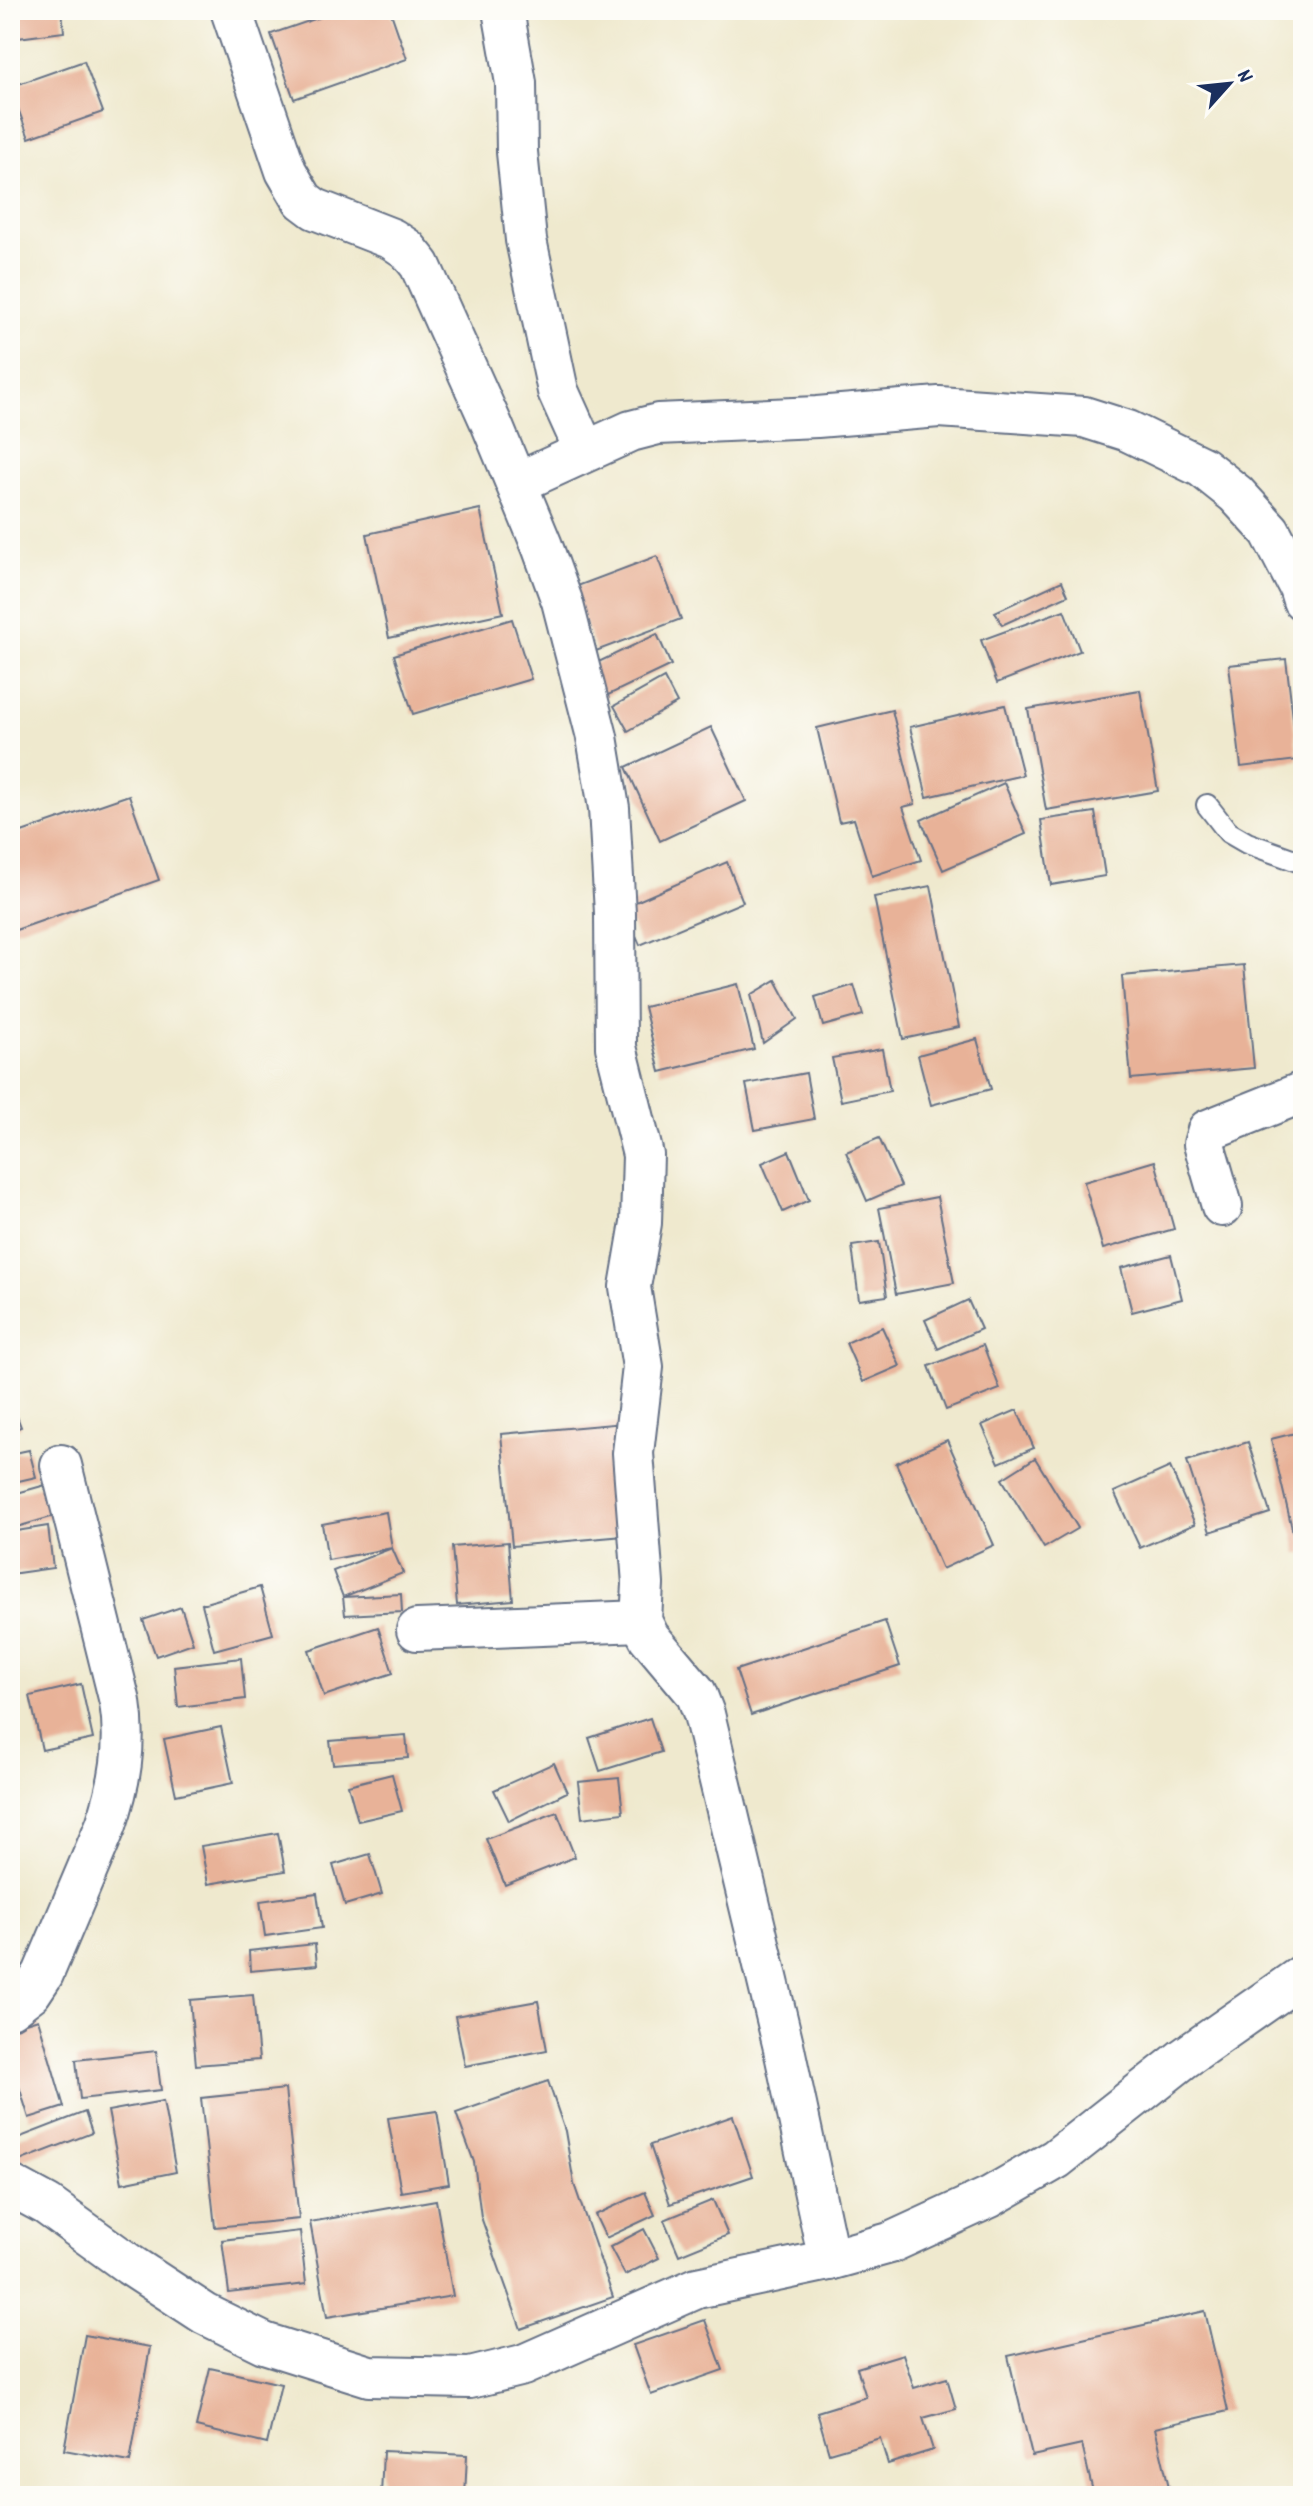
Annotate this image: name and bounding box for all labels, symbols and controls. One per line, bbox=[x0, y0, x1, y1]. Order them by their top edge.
north arrow bbox=[1189, 44, 1269, 124]
text: N bbox=[1227, 65, 1260, 89]

